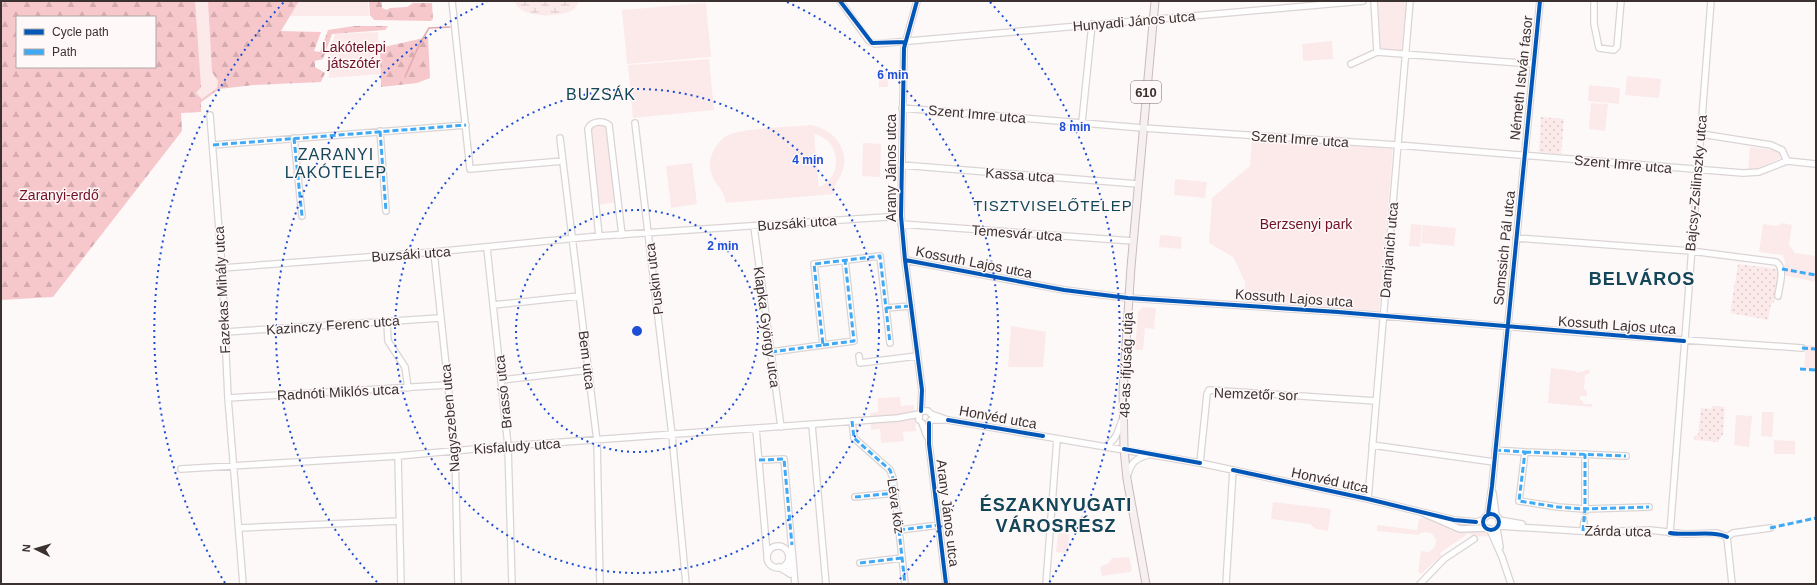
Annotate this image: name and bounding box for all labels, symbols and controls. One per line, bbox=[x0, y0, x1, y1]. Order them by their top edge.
street label: Hunyadi János utca bbox=[1072, 8, 1196, 34]
street label: Németh István fasor bbox=[1506, 15, 1536, 141]
legend bbox=[16, 16, 156, 68]
text: Cycle path bbox=[52, 25, 109, 39]
park label: Lakótelepi játszótér bbox=[322, 39, 386, 71]
text: Path bbox=[52, 45, 77, 59]
text: 6 min bbox=[877, 68, 909, 82]
road number: 610 bbox=[1131, 81, 1161, 103]
district label: BUZSÁK bbox=[566, 85, 636, 103]
street label: Szent Imre utca bbox=[927, 102, 1027, 126]
street label: Arany János utca bbox=[883, 114, 899, 222]
street label: Bajcsy-Zsilinszky utca bbox=[1682, 114, 1710, 252]
text: 8 min bbox=[1059, 120, 1091, 134]
street label: Szent Imre utca bbox=[1251, 128, 1350, 150]
district label: ZARANYI LAKÓTELEP bbox=[285, 146, 387, 181]
street label: Szent Imre utca bbox=[1573, 152, 1673, 176]
text: 4 min bbox=[792, 153, 824, 167]
street label: Kassa utca bbox=[985, 165, 1055, 185]
park label: Zaranyi-erdő bbox=[19, 187, 99, 203]
street label: Somssich Pál utca bbox=[1490, 190, 1518, 306]
district label: TISZTVISELŐTELEP bbox=[973, 197, 1133, 214]
street label: Damjanich utca bbox=[1377, 201, 1401, 299]
street label: Buzsáki utca bbox=[757, 212, 837, 234]
park label: Berzsenyi park bbox=[1260, 216, 1353, 232]
street label: Temesvár utca bbox=[971, 222, 1063, 244]
street label: Fazekas Mihály utca bbox=[211, 226, 233, 354]
text: 2 min bbox=[707, 239, 739, 253]
street label: Puskin utca bbox=[642, 242, 666, 316]
street label: Buzsáki utca bbox=[371, 243, 451, 265]
street label: Kossuth Lajos utca bbox=[914, 243, 1034, 281]
street label: Klapka György utca bbox=[751, 265, 783, 389]
district label: BELVÁROS bbox=[1589, 268, 1695, 289]
street label: Kossuth Lajos utca bbox=[1234, 286, 1354, 310]
street label: Kazinczy Ferenc utca bbox=[266, 312, 401, 338]
street label: 48-as ifjúság útja bbox=[1116, 312, 1136, 418]
street label: Kossuth Lajos utca bbox=[1557, 313, 1677, 337]
centre of rings bbox=[630, 324, 644, 338]
street label: Bem utca bbox=[575, 330, 599, 391]
street label: Brassó utca bbox=[491, 354, 515, 430]
street label: Nagyszeben utca bbox=[437, 363, 463, 473]
street label: Radnóti Miklós utca bbox=[277, 381, 400, 403]
street label: Nemzetőr sor bbox=[1214, 385, 1299, 403]
street label: Honvéd utca bbox=[958, 402, 1038, 432]
street label: Kisfaludy utca bbox=[473, 435, 561, 457]
street label: Arany János utca bbox=[933, 458, 963, 568]
street label: Honvéd utca bbox=[1290, 464, 1370, 496]
street label: Léva köz bbox=[884, 477, 908, 535]
district label: ÉSZAKNYUGATI VÁROSRÉSZ bbox=[980, 494, 1132, 536]
street label: Zárda utca bbox=[1584, 522, 1652, 540]
north arrow bbox=[16, 529, 56, 569]
text: N bbox=[20, 544, 32, 553]

